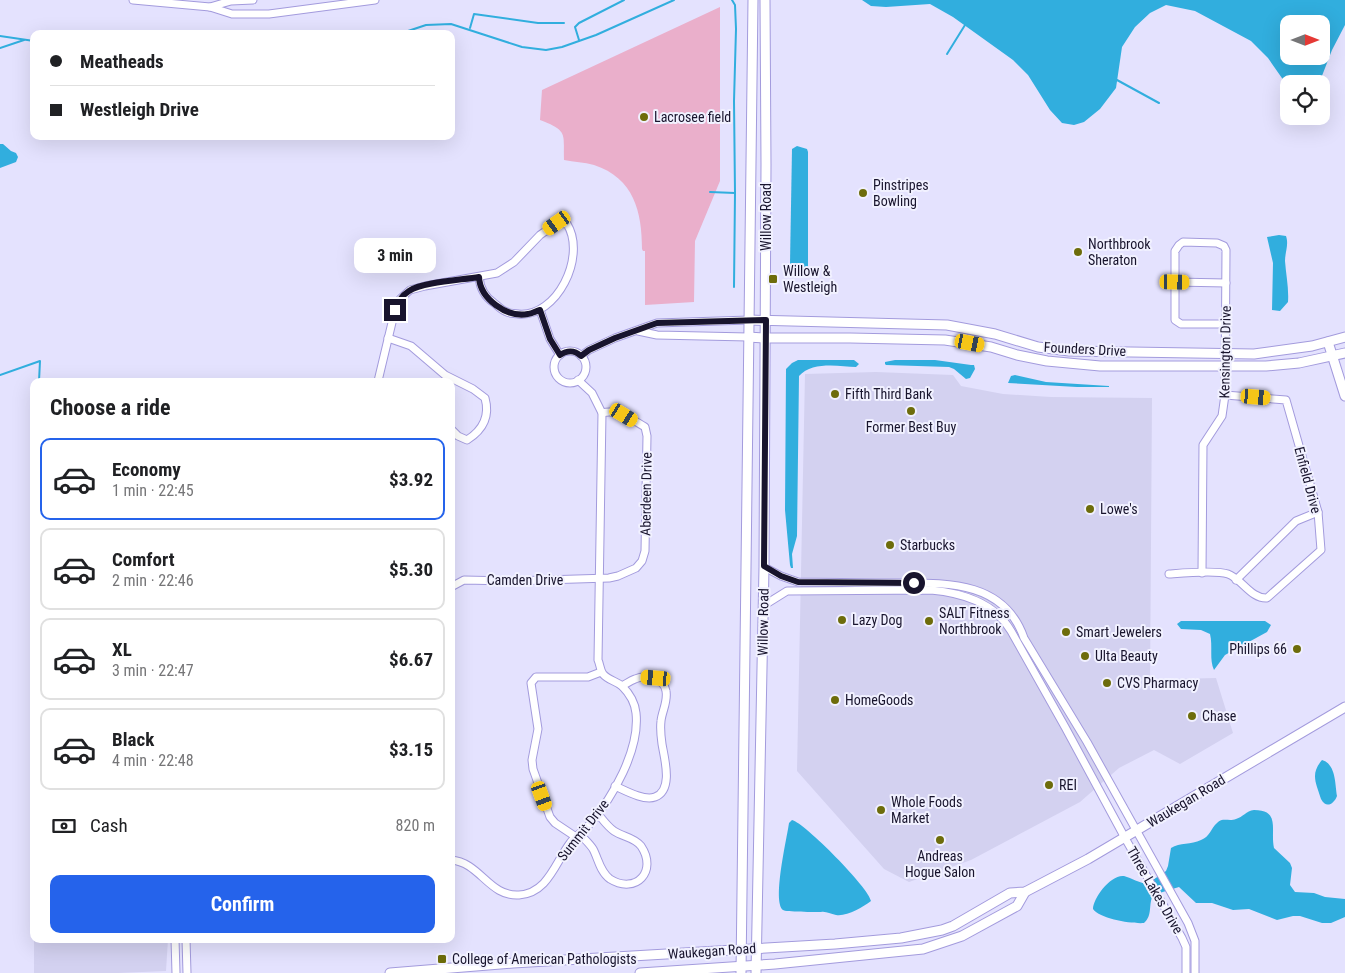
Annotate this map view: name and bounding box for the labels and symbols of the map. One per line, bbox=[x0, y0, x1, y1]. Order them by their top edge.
north arrow bbox=[1280, 15, 1330, 65]
place label: Lacrosee field bbox=[654, 109, 731, 125]
marker: Lacrosee field bbox=[638, 111, 650, 123]
place label: Pinstripes Bowling bbox=[873, 177, 929, 209]
street label: Willow Road bbox=[758, 183, 774, 251]
marker: Pinstripes Bowling bbox=[857, 187, 869, 199]
car bbox=[540, 208, 573, 238]
place label: Northbrook Sheraton bbox=[1088, 236, 1151, 268]
callout: 3 min bbox=[354, 238, 436, 272]
marker: Northbrook Sheraton bbox=[1072, 246, 1084, 258]
place label: Willow & Westleigh bbox=[783, 263, 837, 295]
marker: Willow & Westleigh bbox=[767, 273, 779, 285]
car bbox=[1159, 274, 1190, 290]
route end bbox=[384, 299, 406, 321]
street label: Kensington Drive bbox=[1216, 305, 1234, 399]
car bbox=[953, 333, 986, 353]
street label: Founders Drive bbox=[1043, 339, 1127, 359]
place label: Fifth Third Bank bbox=[845, 386, 933, 402]
marker: Fifth Third Bank bbox=[829, 388, 841, 400]
car bbox=[1240, 388, 1271, 406]
car bbox=[607, 401, 640, 429]
marker: Former Best Buy bbox=[905, 405, 917, 417]
place label: Former Best Buy bbox=[866, 419, 956, 435]
street label: Enfield Drive bbox=[1291, 445, 1325, 516]
street label: Aberdeen Drive bbox=[637, 452, 655, 536]
place label: Lowe's bbox=[1100, 501, 1138, 517]
marker: Lowe's bbox=[1084, 503, 1096, 515]
place label: Starbucks bbox=[900, 537, 955, 553]
marker: Starbucks bbox=[884, 539, 896, 551]
street label: Camden Drive bbox=[487, 572, 564, 588]
route start bbox=[903, 572, 925, 594]
street label: Willow Road bbox=[754, 588, 772, 656]
place label: SALT Fitness Northbrook bbox=[939, 605, 1010, 637]
place label: Lazy Dog bbox=[852, 612, 902, 628]
marker: Lazy Dog bbox=[836, 614, 848, 626]
marker: SALT Fitness Northbrook bbox=[923, 615, 935, 627]
place label: Smart Jewelers bbox=[1076, 624, 1162, 640]
marker: Smart Jewelers bbox=[1060, 626, 1072, 638]
place label: Phillips 66 bbox=[1229, 641, 1287, 657]
marker: Phillips 66 bbox=[1291, 643, 1303, 655]
place label: Ulta Beauty bbox=[1095, 648, 1158, 664]
marker: Ulta Beauty bbox=[1079, 650, 1091, 662]
car bbox=[640, 669, 671, 687]
place label: CVS Pharmacy bbox=[1117, 675, 1198, 691]
marker: CVS Pharmacy bbox=[1101, 677, 1113, 689]
place label: HomeGoods bbox=[845, 692, 913, 708]
marker: HomeGoods bbox=[829, 694, 841, 706]
place label: Chase bbox=[1202, 708, 1237, 724]
marker: Chase bbox=[1186, 710, 1198, 722]
street label: Waukegan Road bbox=[1144, 771, 1228, 831]
place label: REI bbox=[1059, 777, 1077, 793]
car bbox=[529, 779, 554, 813]
marker: REI bbox=[1043, 779, 1055, 791]
place label: Whole Foods Market bbox=[891, 794, 962, 826]
street label: Summit Drive bbox=[554, 796, 612, 864]
marker: Whole Foods Market bbox=[875, 804, 887, 816]
marker: Andreas Hogue Salon bbox=[934, 834, 946, 846]
street label: Three Lakes Drive bbox=[1124, 843, 1187, 937]
place label: Andreas Hogue Salon bbox=[905, 848, 975, 880]
street label: Waukegan Road bbox=[667, 940, 757, 962]
place label: College of American Pathologists bbox=[452, 951, 637, 967]
marker: College of American Pathologists bbox=[436, 953, 448, 965]

